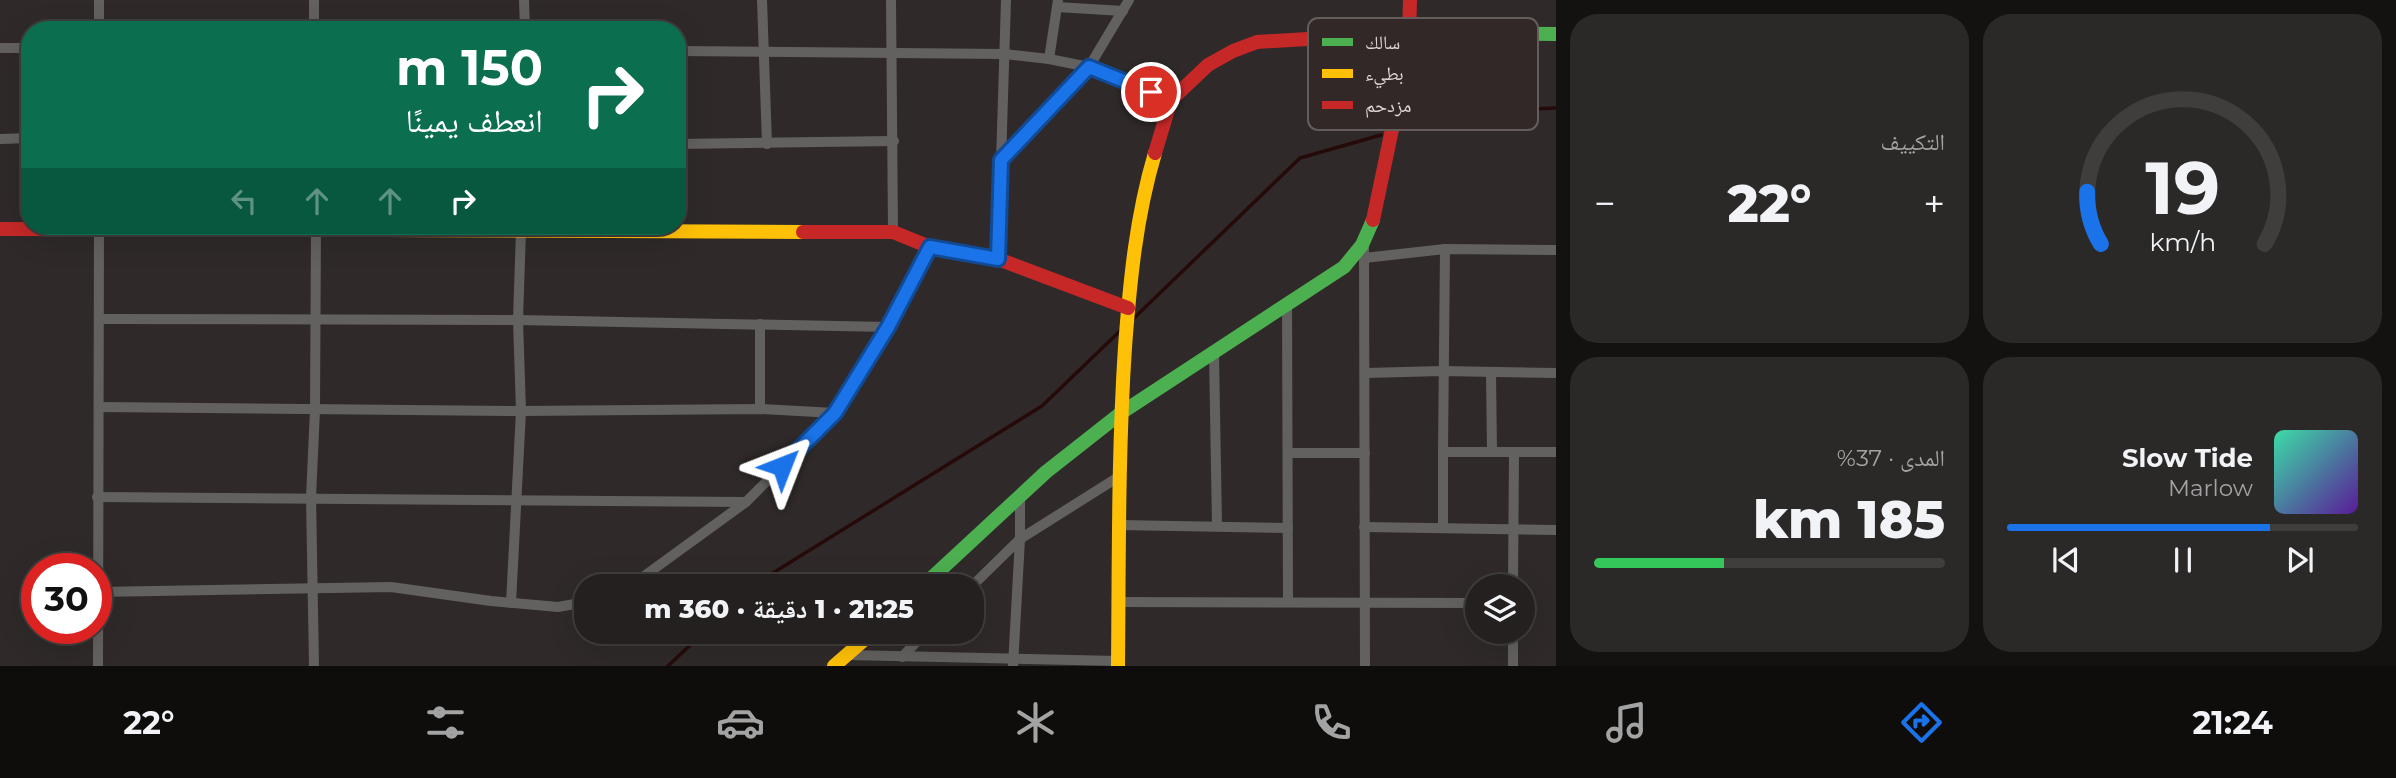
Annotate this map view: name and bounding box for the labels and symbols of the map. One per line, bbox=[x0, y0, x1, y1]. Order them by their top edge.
legend bbox=[1308, 18, 1538, 130]
text: سالك bbox=[1365, 31, 1400, 54]
pin bbox=[1121, 62, 1181, 122]
text: بطيء bbox=[1365, 62, 1404, 89]
text: مزدحم bbox=[1365, 94, 1411, 118]
position arrow bbox=[745, 429, 819, 503]
speed limit sign: 30 bbox=[21, 553, 112, 644]

